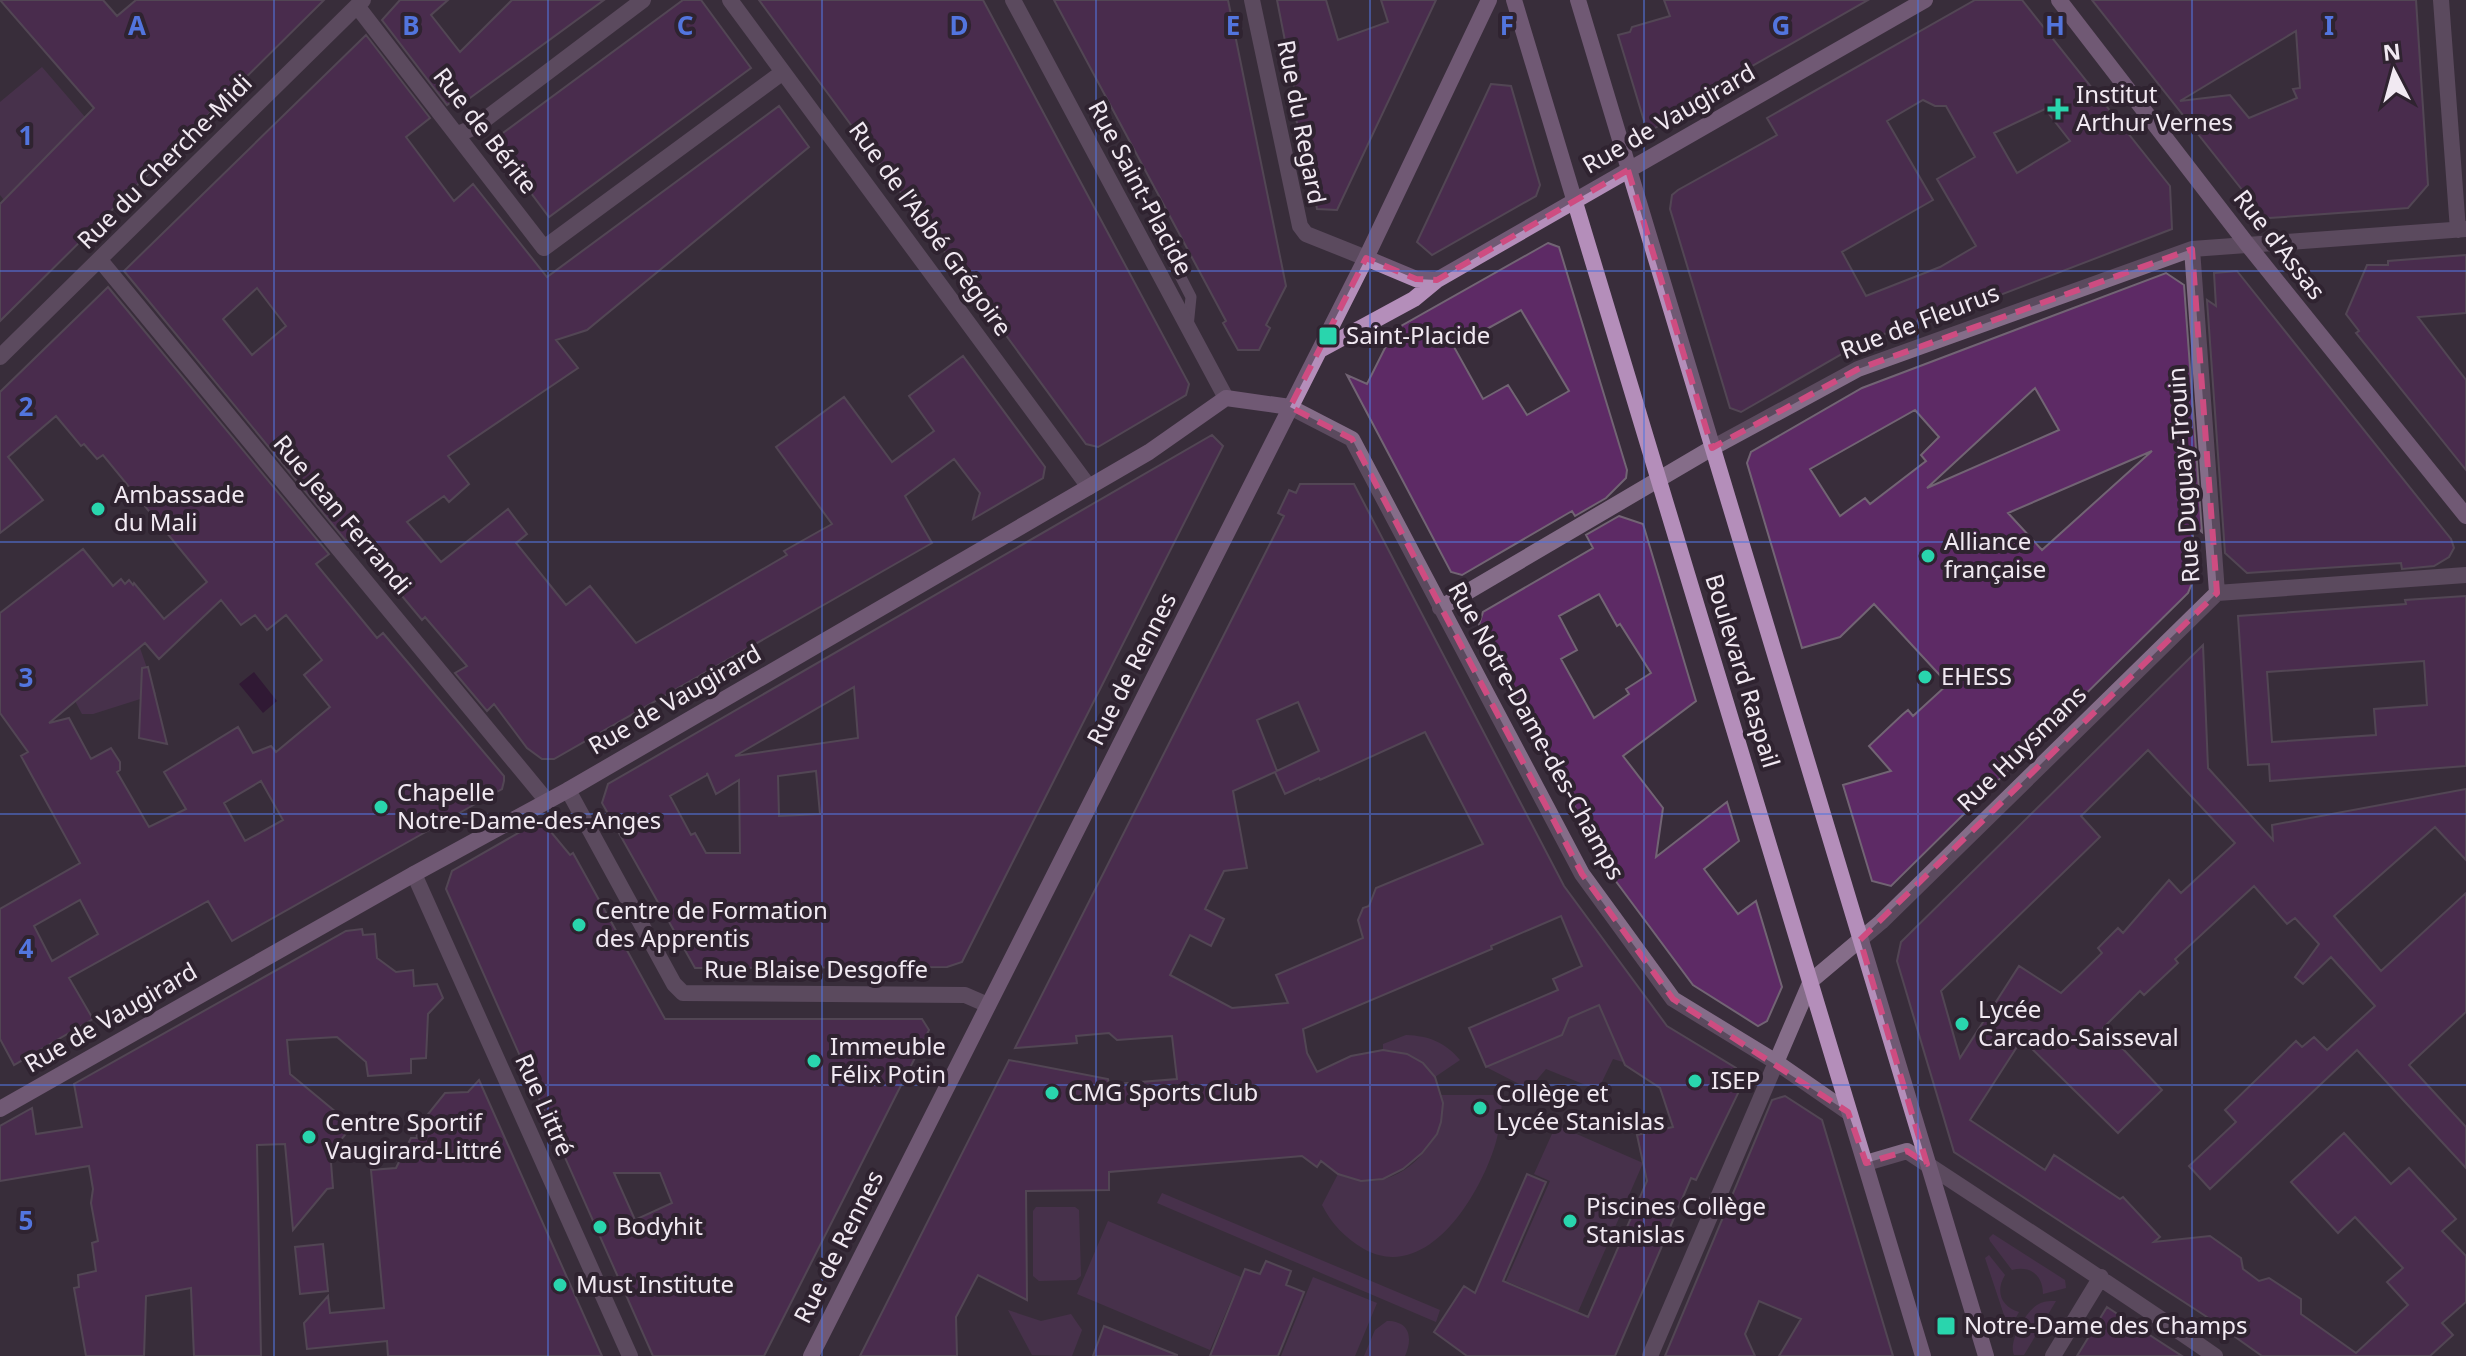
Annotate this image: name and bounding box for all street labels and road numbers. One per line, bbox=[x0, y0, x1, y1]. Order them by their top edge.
street label: Rue du Regard bbox=[1270, 37, 1335, 206]
street label: Rue de Vaugirard bbox=[1576, 55, 1761, 181]
street label: Rue de Bérite bbox=[427, 60, 546, 200]
street label: Rue du Cherche-Midi bbox=[69, 66, 259, 256]
street label: Rue Saint-Placide bbox=[1081, 94, 1201, 281]
street label: Rue de l'Abbé Grégoire bbox=[842, 114, 1020, 342]
street label: Rue d'Assas bbox=[2227, 182, 2334, 306]
street label: Rue de Fleurus bbox=[1835, 275, 2003, 366]
street label: Rue Duguay-Trouin bbox=[2159, 366, 2206, 584]
street label: Rue Jean Ferrandi bbox=[267, 427, 420, 601]
street label: Boulevard Raspail bbox=[1698, 570, 1789, 771]
street label: Rue Notre-Dame-des-Champs bbox=[1441, 575, 1633, 885]
street label: Rue de Rennes bbox=[1078, 586, 1183, 750]
street label: Rue de Vaugirard bbox=[582, 636, 767, 762]
street label: Rue Huysmans bbox=[1949, 678, 2093, 818]
street label: Rue Blaise Desgoffe bbox=[704, 952, 928, 985]
street label: Rue de Vaugirard bbox=[18, 954, 203, 1080]
street label: Rue Littré bbox=[508, 1048, 583, 1161]
street label: Rue de Rennes bbox=[785, 1164, 890, 1328]

